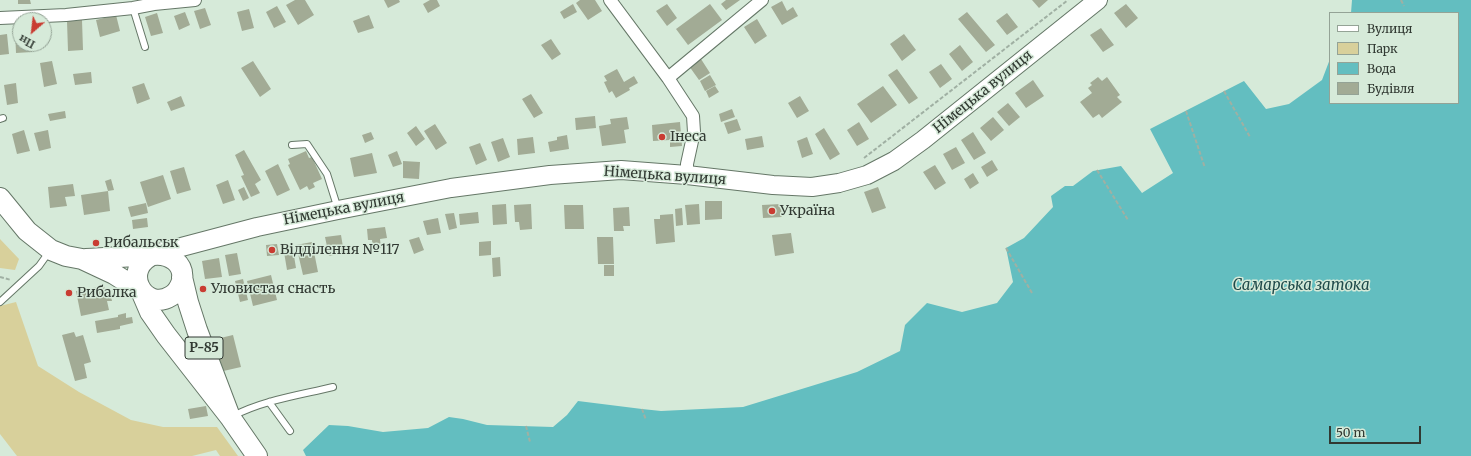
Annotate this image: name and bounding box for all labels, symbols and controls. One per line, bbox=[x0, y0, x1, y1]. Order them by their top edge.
north arrow bbox=[12, 12, 52, 52]
legend bbox=[1329, 12, 1459, 104]
text: Вулиця bbox=[1367, 21, 1412, 36]
text: Пн bbox=[16, 32, 37, 52]
text: Парк bbox=[1367, 41, 1398, 56]
street label: Німецька вулиця bbox=[930, 47, 1036, 137]
text: Вода bbox=[1367, 61, 1396, 76]
text: Будівля bbox=[1367, 81, 1414, 96]
place label: Інеса bbox=[670, 129, 707, 145]
marker: Інеса bbox=[657, 132, 667, 142]
street label: Німецька вулиця bbox=[603, 163, 727, 189]
street label: Німецька вулиця bbox=[282, 189, 406, 229]
place label: Україна bbox=[780, 203, 835, 219]
marker: Україна bbox=[767, 206, 777, 216]
place label: Рибальськ bbox=[104, 235, 179, 251]
marker: Рибальськ bbox=[91, 238, 101, 248]
place label: Відділення №117 bbox=[280, 242, 400, 258]
marker: Відділення №117 bbox=[267, 245, 277, 255]
water label: Самарська затока bbox=[1232, 277, 1370, 295]
place label: Уловистая снасть bbox=[211, 281, 335, 297]
marker: Уловистая снасть bbox=[198, 284, 208, 294]
place label: Рибалка bbox=[77, 285, 137, 301]
marker: Рибалка bbox=[64, 288, 74, 298]
road number: Р-85 bbox=[185, 337, 223, 359]
scale bar bbox=[1331, 418, 1423, 444]
text: 50 m bbox=[1336, 425, 1365, 440]

